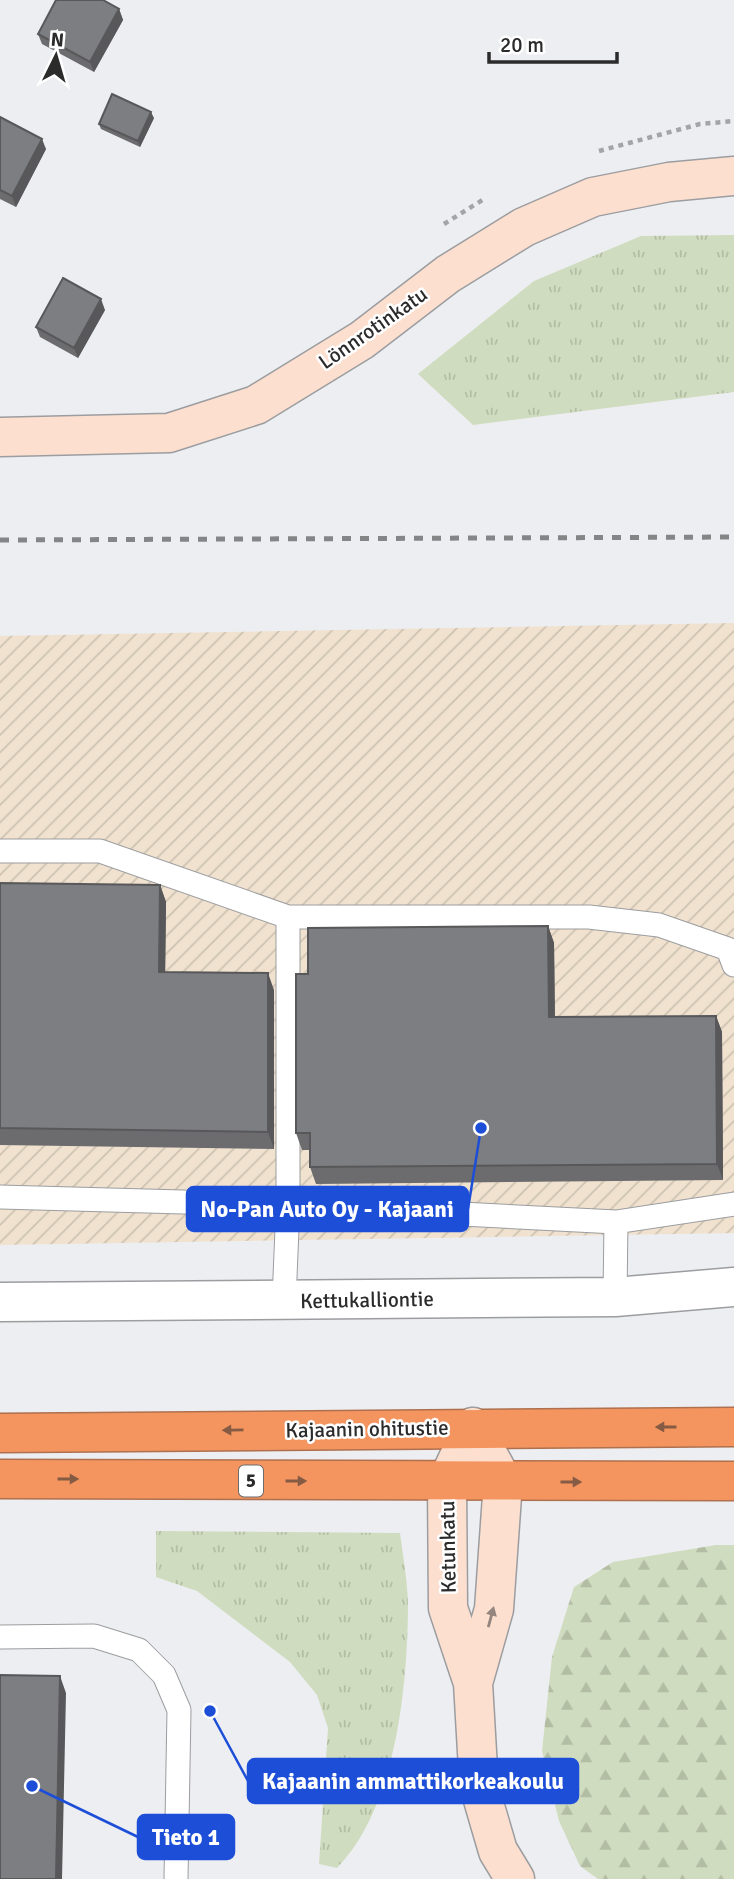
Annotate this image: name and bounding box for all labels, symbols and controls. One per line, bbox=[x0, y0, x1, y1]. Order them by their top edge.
north arrow bbox=[21, 21, 91, 91]
scale bar bbox=[489, 21, 617, 65]
text: N bbox=[50, 28, 65, 53]
text: 20 m bbox=[500, 32, 544, 58]
street label: Lönnrotinkatu bbox=[314, 281, 432, 375]
callout: No-Pan Auto Oy - Kajaani bbox=[187, 1187, 468, 1231]
text: No-Pan Auto Oy - Kajaani bbox=[200, 1195, 454, 1224]
street label: Kettukalliontie bbox=[300, 1286, 434, 1314]
street label: Kajaanin ohitustie bbox=[285, 1415, 449, 1443]
one-way arrow bbox=[655, 1421, 677, 1433]
one-way arrow bbox=[222, 1424, 244, 1436]
road number: 5 bbox=[239, 1466, 263, 1497]
one-way arrow bbox=[57, 1473, 79, 1485]
one-way arrow bbox=[285, 1475, 307, 1487]
one-way arrow bbox=[560, 1476, 582, 1488]
street label: Ketunkatu bbox=[434, 1500, 462, 1594]
one-way arrow bbox=[487, 1606, 497, 1627]
callout: Kajaanin ammattikorkeakoulu bbox=[248, 1759, 578, 1803]
text: Kajaanin ammattikorkeakoulu bbox=[262, 1767, 564, 1796]
callout: Tieto 1 bbox=[138, 1815, 234, 1859]
text: Tieto 1 bbox=[152, 1823, 220, 1852]

